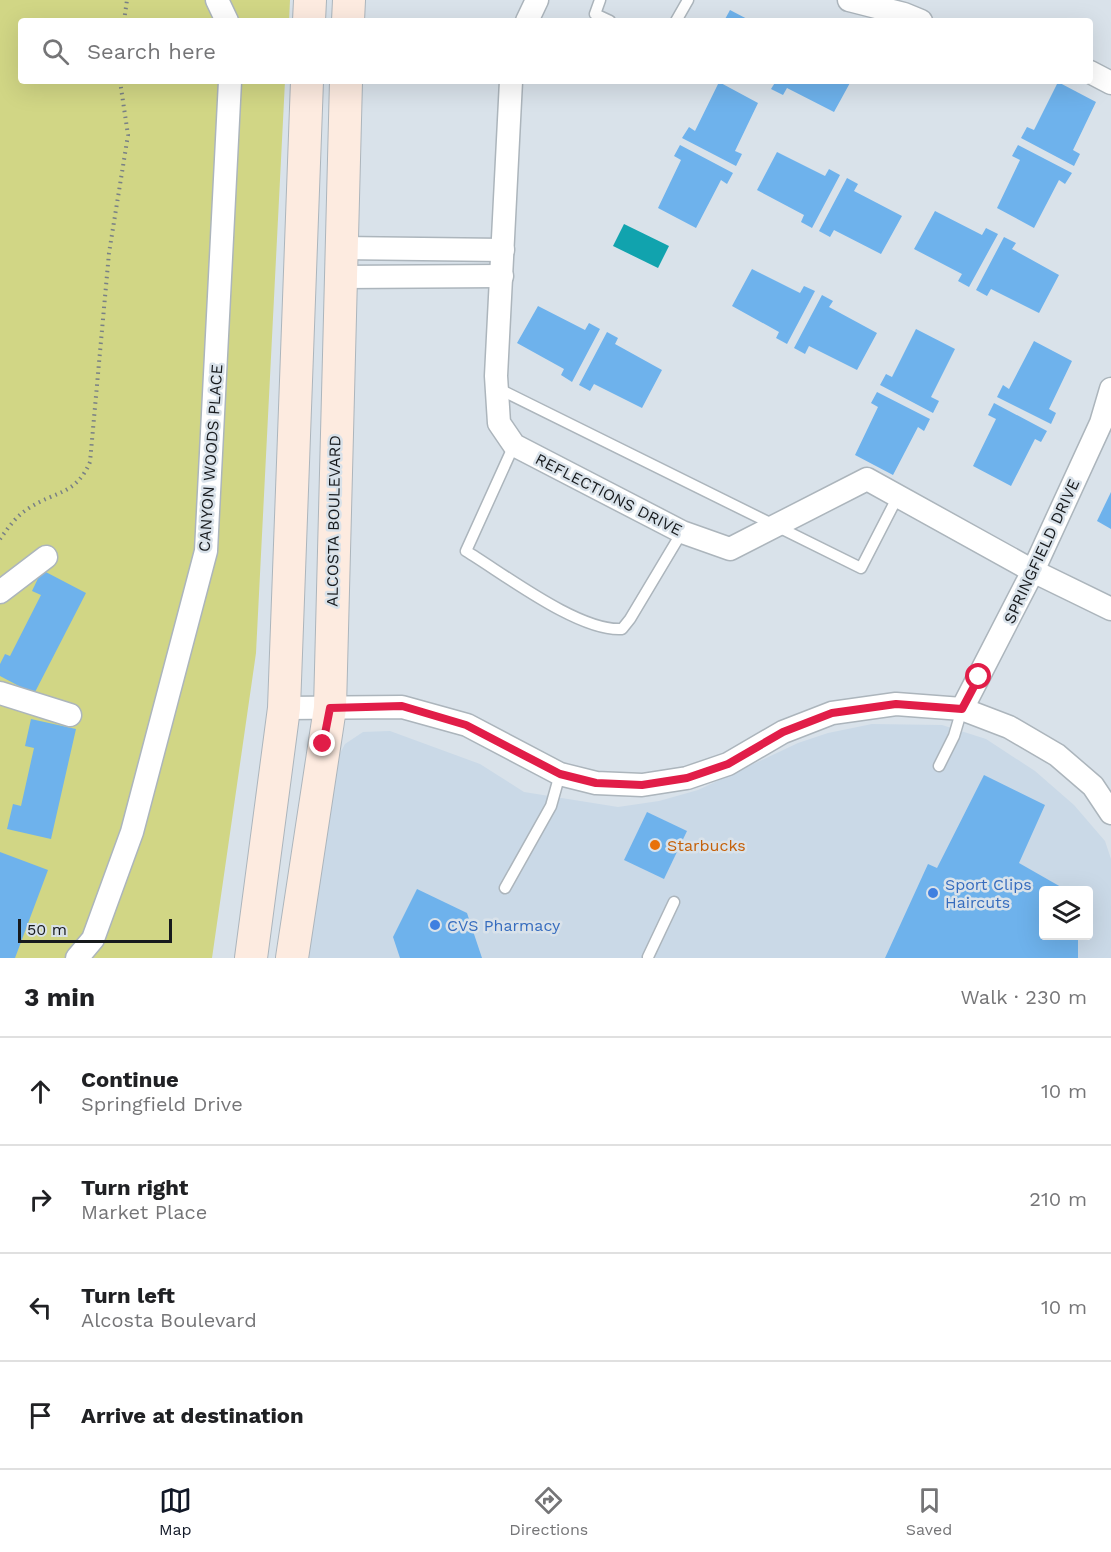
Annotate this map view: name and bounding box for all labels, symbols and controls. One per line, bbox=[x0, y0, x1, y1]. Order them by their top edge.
search box bbox=[18, 18, 1093, 84]
icon: search bbox=[39, 35, 72, 68]
text: Search here bbox=[87, 39, 216, 64]
street label: CANYON WOODS PLACE bbox=[194, 364, 227, 552]
street label: ALCOSTA BOULEVARD bbox=[323, 435, 344, 607]
street label: REFLECTIONS DRIVE bbox=[532, 449, 685, 540]
street label: SPRINGFIELD DRIVE bbox=[1000, 476, 1083, 627]
route start bbox=[965, 663, 991, 689]
route end bbox=[309, 730, 335, 756]
place label: Starbucks bbox=[667, 836, 746, 855]
marker: Starbucks bbox=[648, 838, 662, 852]
place label: Sport Clips Haircuts bbox=[945, 875, 1032, 912]
marker: Sport Clips Haircuts bbox=[926, 886, 940, 900]
map controls bbox=[1039, 886, 1093, 940]
button: layers bbox=[1039, 886, 1093, 940]
scale bar bbox=[18, 916, 172, 944]
place label: CVS Pharmacy bbox=[447, 916, 561, 935]
marker: CVS Pharmacy bbox=[428, 918, 442, 932]
text: 50 m bbox=[27, 920, 67, 939]
text: 3 min bbox=[24, 982, 95, 1012]
text: Walk · 230 m bbox=[960, 985, 1087, 1009]
text: Continue bbox=[81, 1067, 179, 1092]
icon: ahead bbox=[24, 1075, 57, 1108]
text: 10 m bbox=[1041, 1079, 1087, 1103]
text: Springfield Drive bbox=[81, 1092, 243, 1116]
text: Turn right bbox=[81, 1175, 188, 1200]
icon: right bbox=[24, 1183, 57, 1216]
text: 210 m bbox=[1029, 1187, 1087, 1211]
text: Market Place bbox=[81, 1200, 207, 1224]
text: Turn left bbox=[81, 1283, 175, 1308]
icon: left bbox=[24, 1291, 57, 1324]
text: 10 m bbox=[1041, 1295, 1087, 1319]
text: Alcosta Boulevard bbox=[81, 1308, 257, 1332]
icon: arrive bbox=[24, 1399, 57, 1432]
text: Arrive at destination bbox=[81, 1403, 304, 1428]
tab: Map bbox=[159, 1484, 192, 1539]
tab: Directions bbox=[509, 1484, 588, 1539]
tab: Saved bbox=[906, 1484, 952, 1539]

